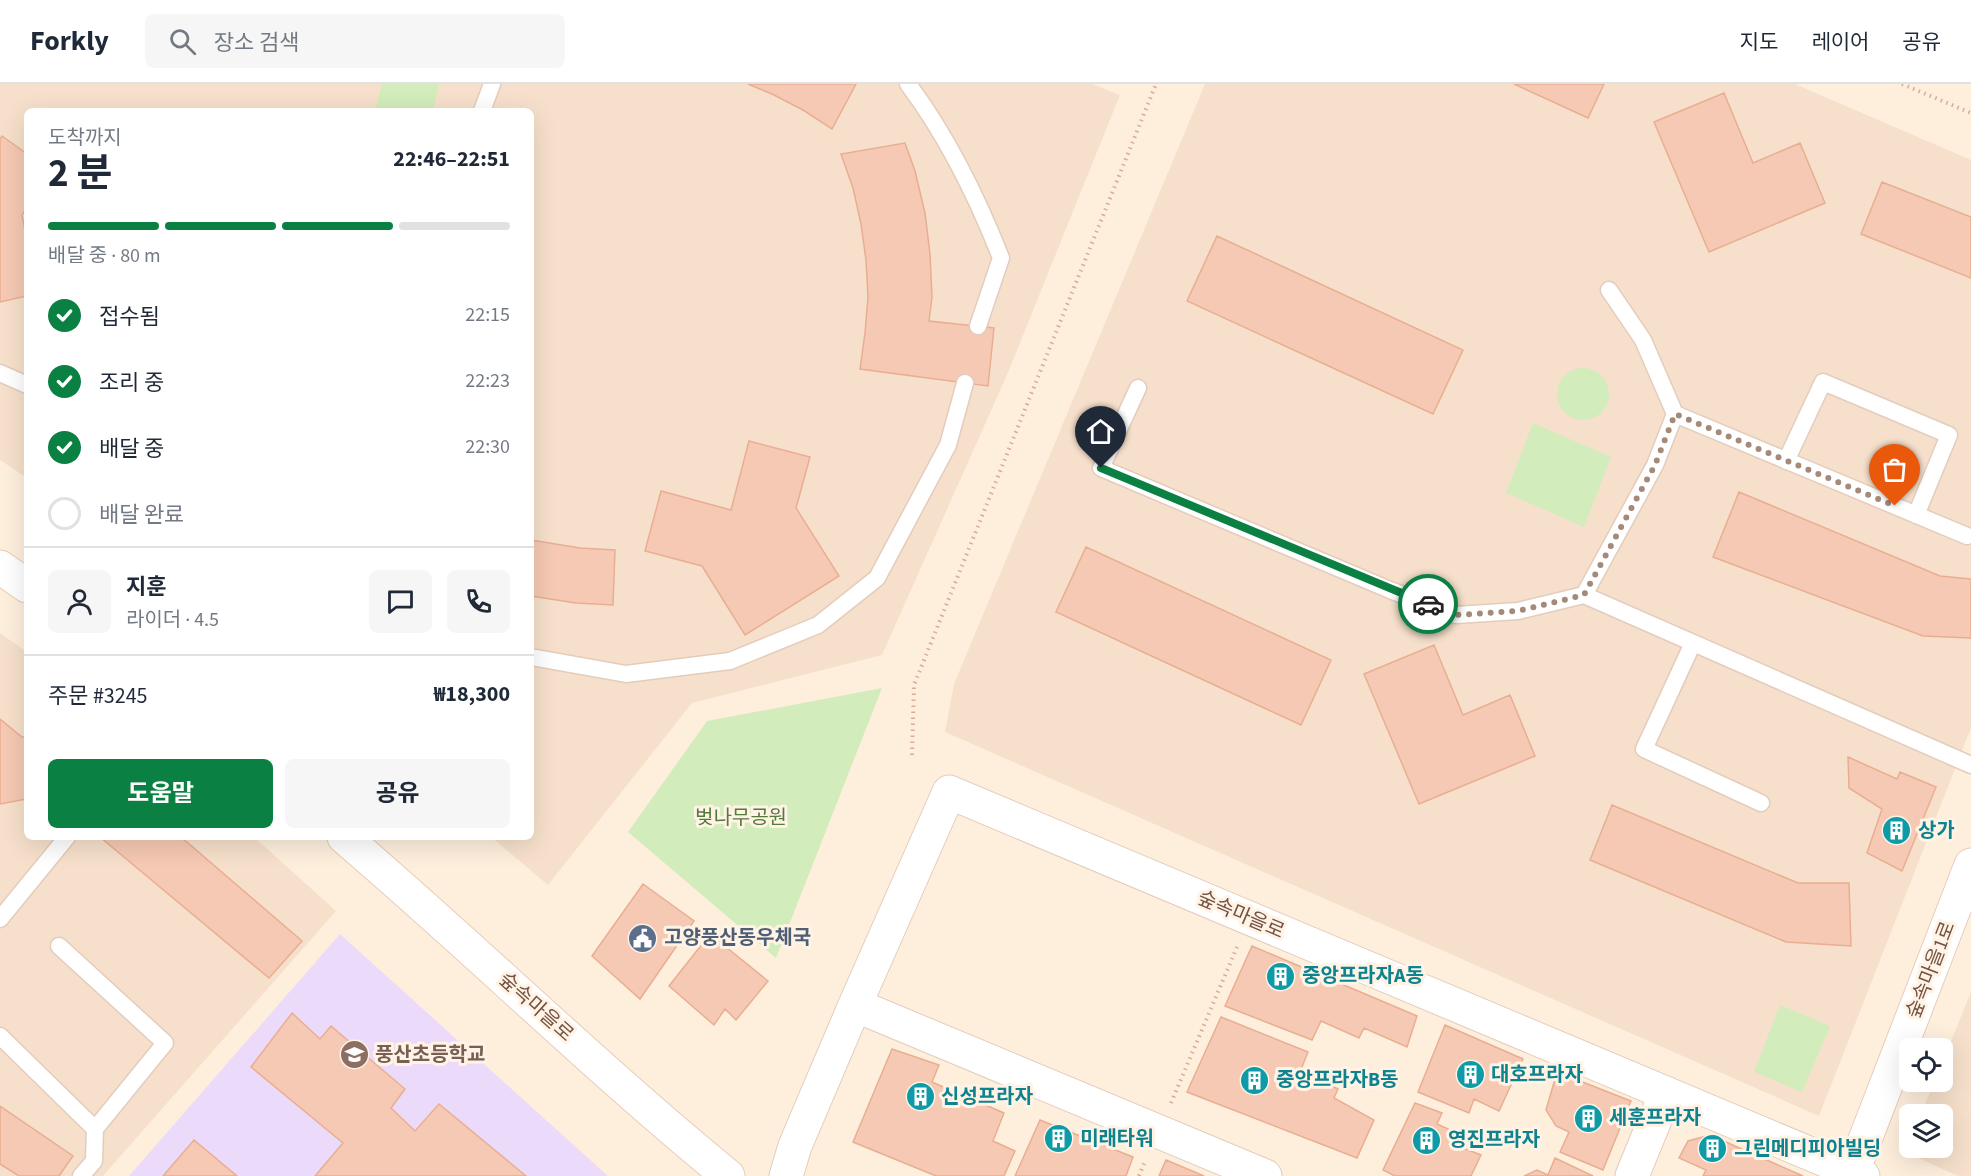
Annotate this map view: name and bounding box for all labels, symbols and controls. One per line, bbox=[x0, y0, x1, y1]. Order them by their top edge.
search box bbox=[145, 14, 565, 68]
text: Forkly bbox=[30, 21, 109, 61]
icon: search bbox=[166, 25, 199, 58]
text: 장소 검색 bbox=[214, 27, 299, 59]
text: 지도 bbox=[1740, 27, 1778, 57]
text: 레이어 bbox=[1811, 27, 1869, 57]
text: 공유 bbox=[1902, 27, 1941, 57]
text: 도착까지 bbox=[48, 124, 122, 152]
text: 22:46–22:51 bbox=[393, 143, 510, 175]
text: 2 분 bbox=[48, 146, 112, 202]
text: 배달 중 · 80 m bbox=[48, 242, 161, 270]
icon: check bbox=[48, 299, 81, 332]
text: 접수됨 bbox=[99, 301, 160, 333]
text: 22:15 bbox=[465, 301, 510, 329]
icon: check bbox=[48, 365, 81, 398]
text: 조리 중 bbox=[99, 367, 164, 399]
text: 22:23 bbox=[465, 367, 510, 395]
pin bbox=[1075, 406, 1126, 468]
icon: home bbox=[1084, 415, 1117, 448]
icon: check bbox=[48, 431, 81, 464]
text: 배달 중 bbox=[99, 433, 164, 465]
text: 22:30 bbox=[465, 433, 510, 461]
pin bbox=[1869, 444, 1920, 506]
icon: bag bbox=[1878, 453, 1911, 486]
text: 배달 완료 bbox=[99, 499, 184, 531]
button: person bbox=[48, 570, 111, 633]
button: chat bbox=[369, 570, 432, 633]
button: phone bbox=[447, 570, 510, 633]
text: 지훈 bbox=[126, 571, 166, 603]
courier bbox=[1398, 574, 1458, 634]
icon: car bbox=[1412, 588, 1445, 621]
text: 라이더 · 4.5 bbox=[126, 606, 219, 634]
text: ₩18,300 bbox=[434, 678, 510, 710]
text: 주문 #3245 bbox=[48, 680, 148, 712]
button: 도움말 bbox=[48, 759, 273, 828]
button: 공유 bbox=[285, 759, 510, 828]
park label: 벚나무공원 bbox=[695, 804, 787, 832]
building icon: 상가 bbox=[1881, 815, 1913, 847]
place label: 상가 bbox=[1918, 817, 1955, 845]
street label: 숲속마을로 bbox=[1193, 884, 1289, 946]
street label: 숲속마을1로 bbox=[1900, 917, 1962, 1023]
public building icon: 고양풍산동우체국 bbox=[627, 922, 659, 954]
place label: 고양풍산동우체국 bbox=[664, 924, 811, 952]
building icon: 중앙프라자A동 bbox=[1265, 960, 1297, 992]
place label: 중앙프라자A동 bbox=[1302, 962, 1424, 990]
street label: 숲속마을로 bbox=[492, 966, 580, 1048]
map controls bbox=[1899, 1038, 1953, 1158]
button: locate bbox=[1899, 1038, 1953, 1092]
school or university icon: 풍산초등학교 bbox=[338, 1039, 370, 1071]
place label: 풍산초등학교 bbox=[375, 1041, 485, 1069]
building icon: 대호프라자 bbox=[1454, 1059, 1486, 1091]
place label: 대호프라자 bbox=[1491, 1061, 1584, 1089]
building icon: 중앙프라자B동 bbox=[1239, 1064, 1271, 1096]
place label: 중앙프라자B동 bbox=[1276, 1066, 1399, 1094]
building icon: 신성프라자 bbox=[904, 1081, 936, 1113]
place label: 신성프라자 bbox=[941, 1083, 1034, 1111]
building icon: 세훈프라자 bbox=[1572, 1102, 1604, 1134]
place label: 세훈프라자 bbox=[1609, 1104, 1702, 1132]
button: layers bbox=[1899, 1104, 1953, 1158]
building icon: 미래타워 bbox=[1043, 1123, 1075, 1155]
building icon: 영진프라자 bbox=[1411, 1124, 1443, 1156]
place label: 미래타워 bbox=[1080, 1125, 1154, 1153]
place label: 영진프라자 bbox=[1448, 1126, 1541, 1154]
building icon: 그린메디피아빌딩 bbox=[1697, 1133, 1729, 1165]
place label: 그린메디피아빌딩 bbox=[1734, 1135, 1881, 1163]

